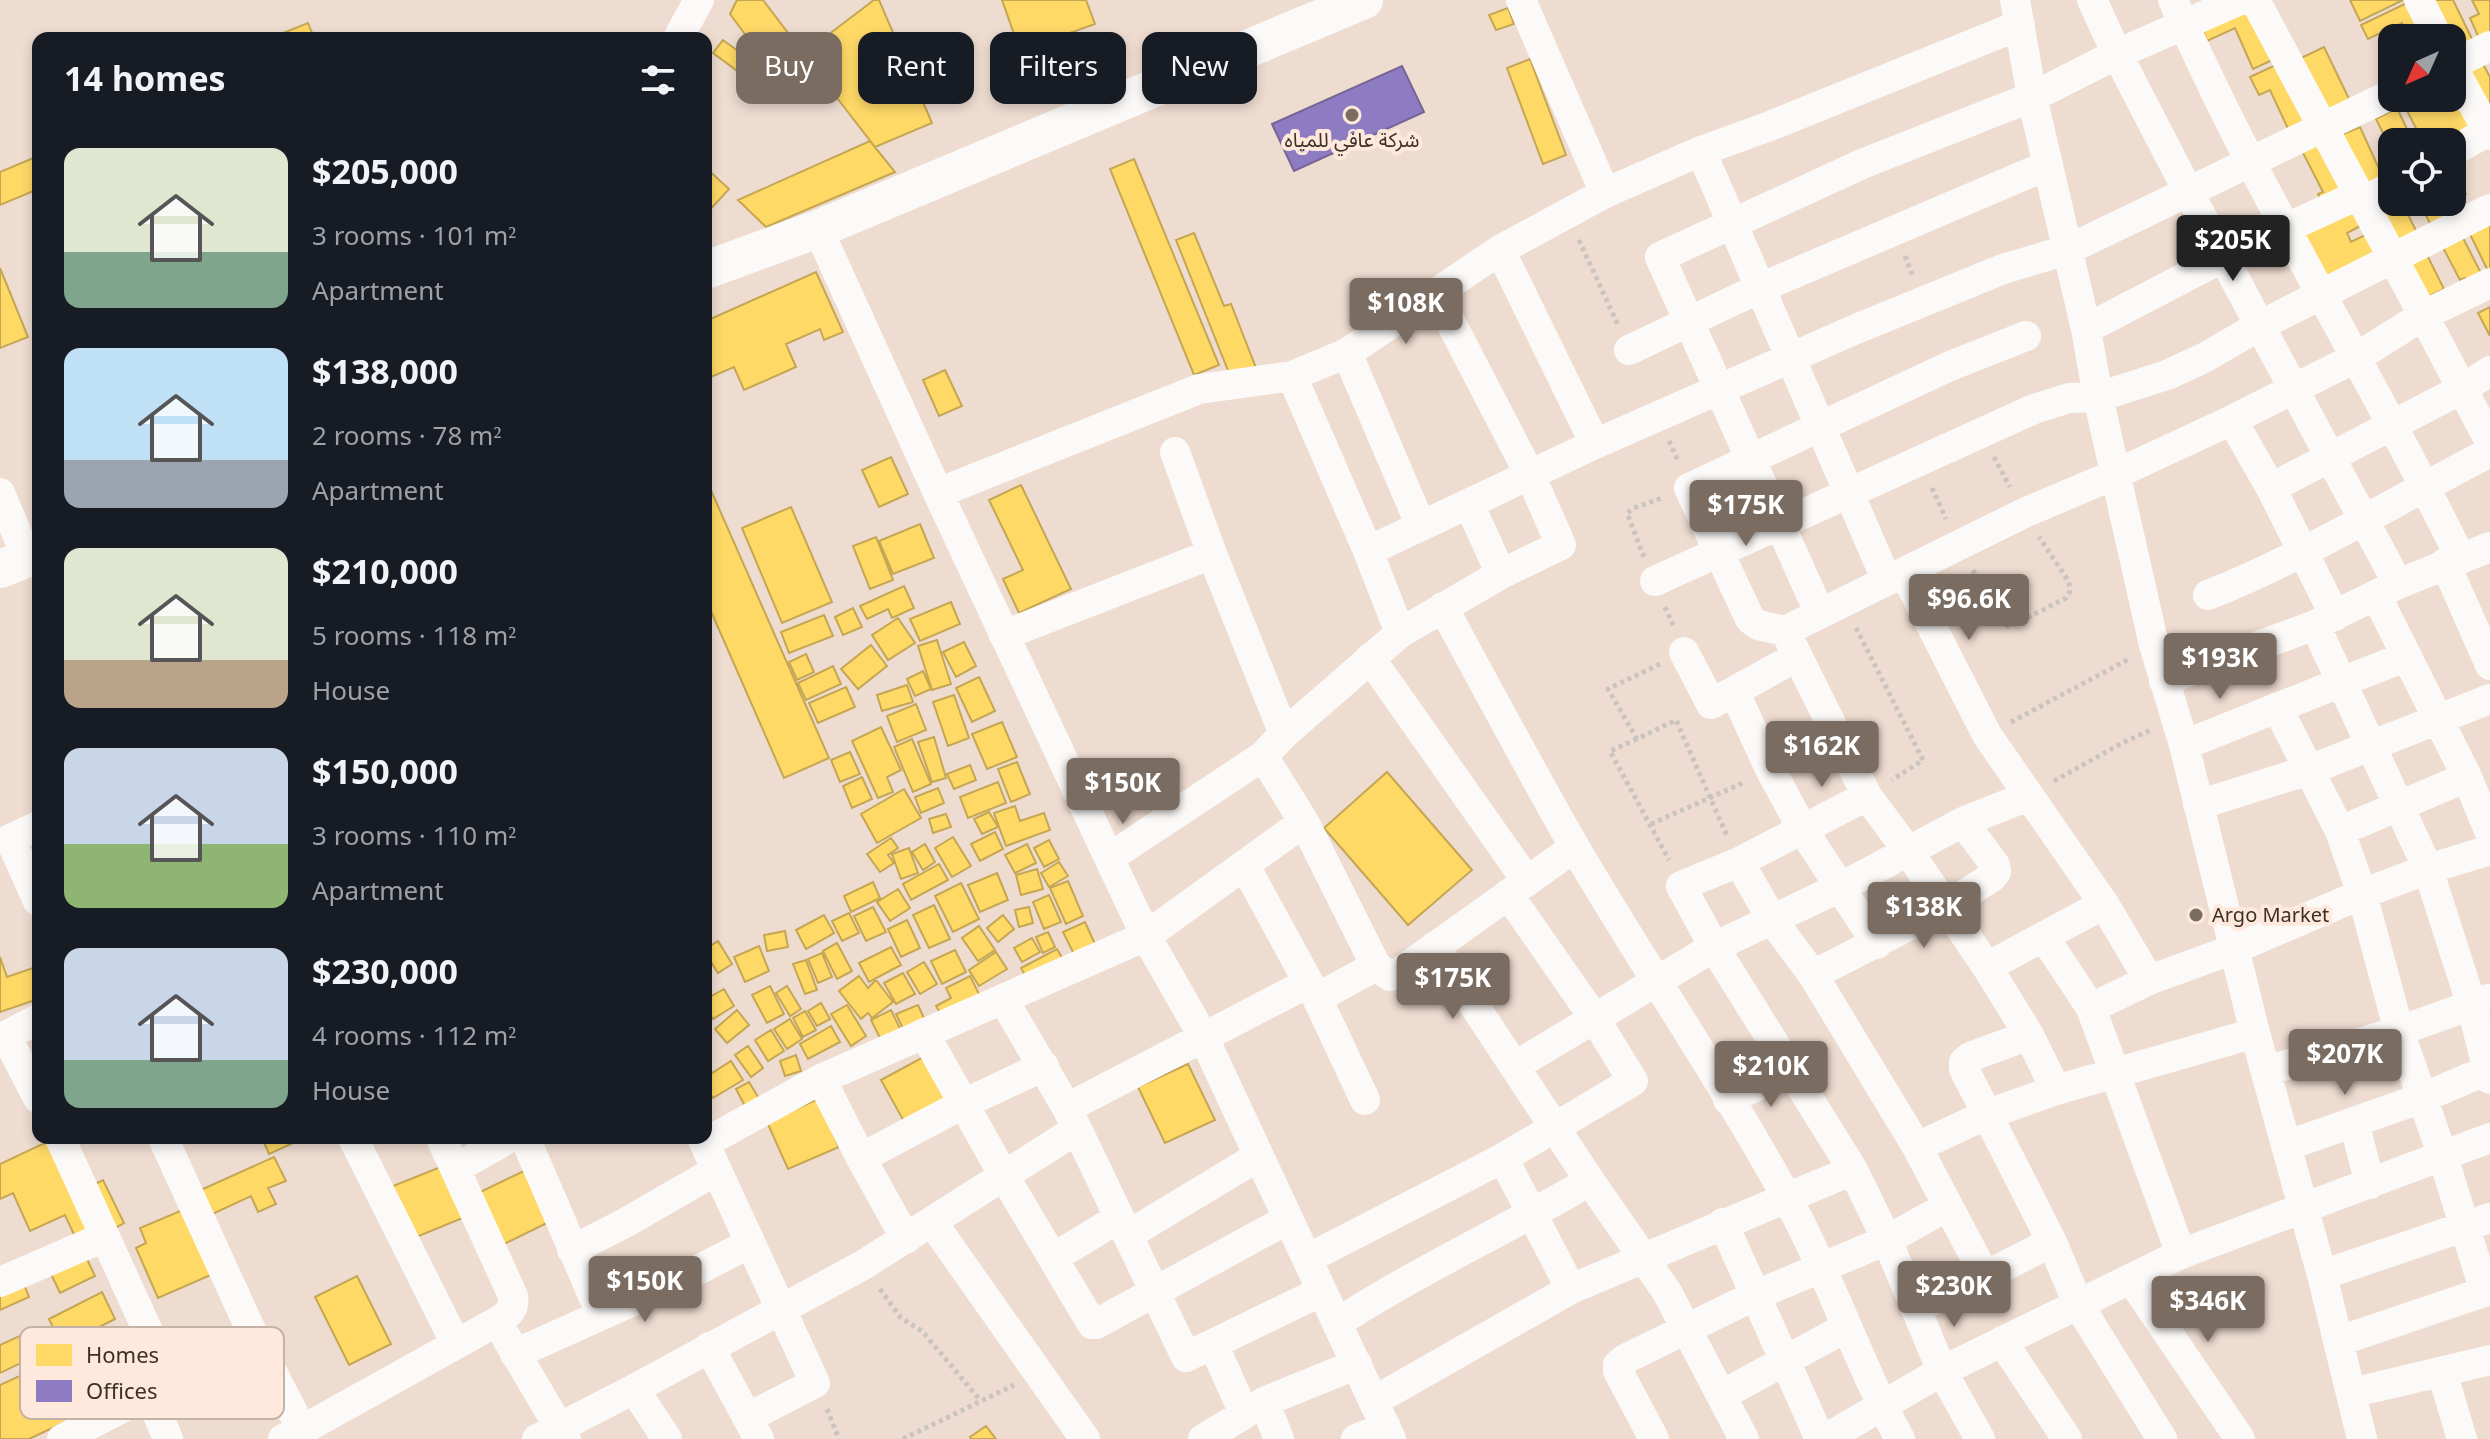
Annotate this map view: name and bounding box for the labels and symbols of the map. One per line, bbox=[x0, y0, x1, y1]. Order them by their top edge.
north arrow bbox=[2378, 24, 2466, 112]
marker: شركة عافي للمياه bbox=[1343, 106, 1361, 124]
place label: شركة عافي للمياه bbox=[1285, 120, 1419, 162]
pin: $205K bbox=[2177, 215, 2289, 283]
pin: $108K bbox=[1350, 278, 1462, 346]
pin: $175K bbox=[1690, 480, 1802, 548]
pin: $96.6K bbox=[1904, 574, 2034, 642]
pin: $193K bbox=[2164, 633, 2276, 701]
pin: $162K bbox=[1766, 721, 1878, 789]
pin: $150K bbox=[1067, 758, 1179, 826]
pin: $138K bbox=[1868, 882, 1980, 950]
place label: Argo Market bbox=[2212, 895, 2329, 937]
marker: Argo Market bbox=[2187, 906, 2205, 924]
pin: $175K bbox=[1397, 953, 1509, 1021]
pin: $207K bbox=[2289, 1029, 2401, 1097]
pin: $210K bbox=[1715, 1041, 1827, 1109]
pin: $150K bbox=[589, 1256, 701, 1324]
pin: $230K bbox=[1898, 1261, 2010, 1329]
pin: $346K bbox=[2152, 1276, 2264, 1344]
legend bbox=[20, 1327, 284, 1419]
text: Homes bbox=[86, 1333, 159, 1379]
text: Offices bbox=[86, 1369, 158, 1415]

